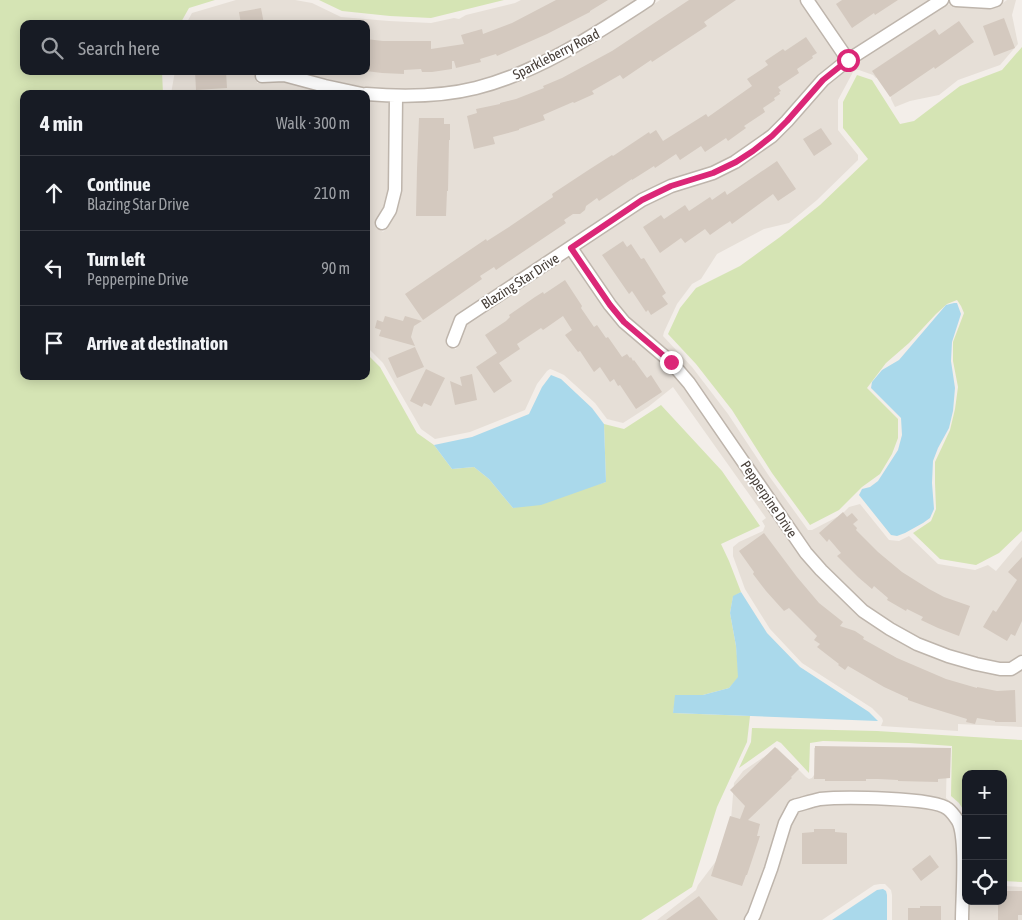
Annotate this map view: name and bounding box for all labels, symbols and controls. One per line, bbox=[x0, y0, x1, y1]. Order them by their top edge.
search box bbox=[20, 20, 370, 75]
street label: Sparkleberry Road bbox=[510, 25, 602, 83]
icon: search bbox=[38, 34, 66, 62]
text: Search here bbox=[78, 37, 160, 59]
route start bbox=[837, 49, 860, 72]
text: 4 min bbox=[40, 111, 83, 135]
text: Walk · 300 m bbox=[276, 114, 350, 132]
text: Continue bbox=[87, 173, 151, 195]
icon: ahead bbox=[40, 179, 68, 207]
text: 210 m bbox=[314, 184, 350, 202]
text: Blazing Star Drive bbox=[87, 195, 189, 213]
text: Turn left bbox=[87, 248, 145, 270]
street label: Blazing Star Drive bbox=[478, 250, 562, 312]
icon: left bbox=[40, 254, 68, 282]
text: 90 m bbox=[321, 259, 350, 277]
text: Pepperpine Drive bbox=[87, 270, 189, 288]
icon: arrive bbox=[40, 329, 68, 357]
text: Arrive at destination bbox=[87, 332, 228, 354]
route end bbox=[660, 351, 683, 374]
street label: Pepperpine Drive bbox=[738, 458, 800, 540]
map controls bbox=[962, 770, 1007, 905]
button: + bbox=[962, 770, 1007, 815]
button: − bbox=[962, 815, 1007, 860]
button: locate bbox=[962, 860, 1007, 905]

